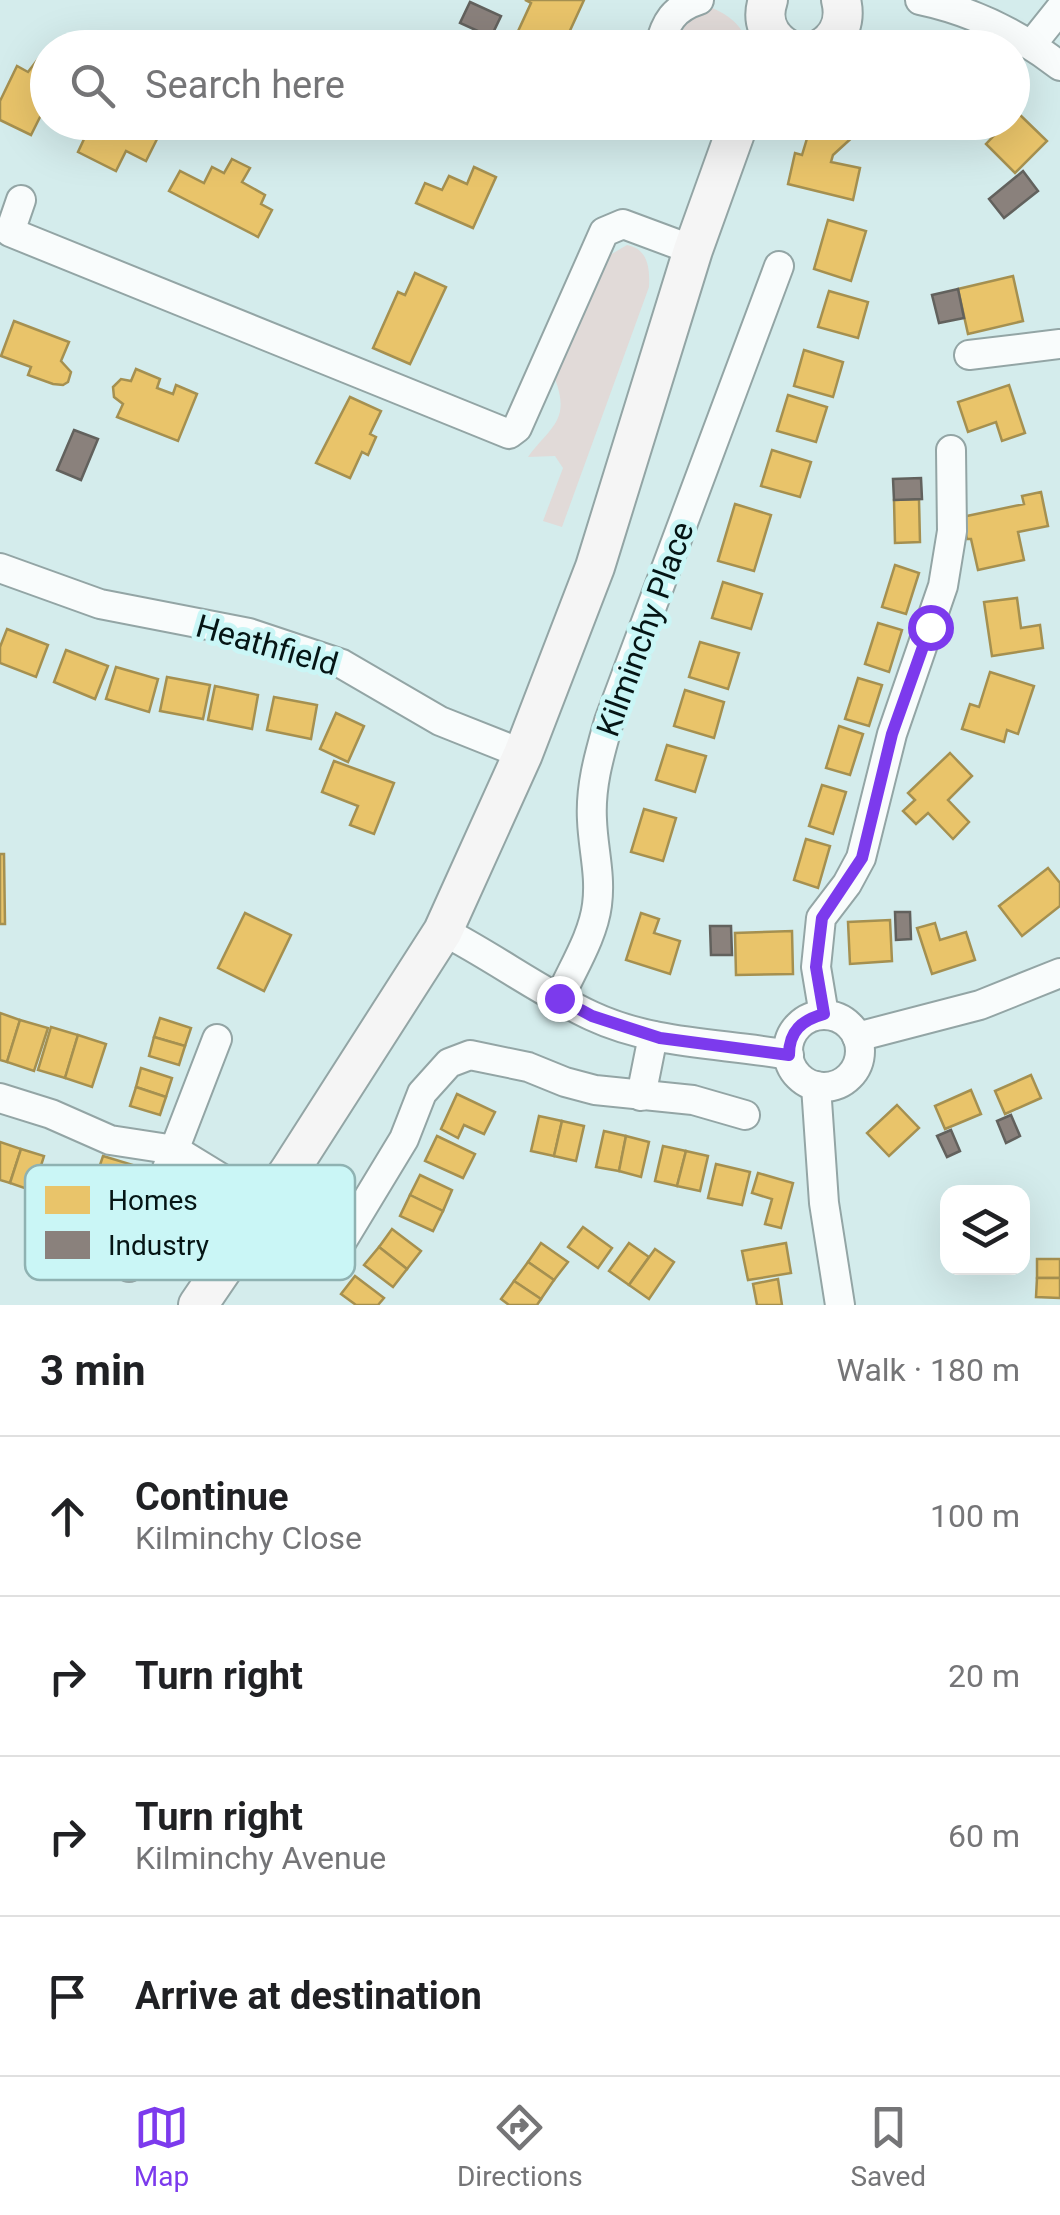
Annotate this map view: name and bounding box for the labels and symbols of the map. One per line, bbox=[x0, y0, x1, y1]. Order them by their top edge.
street label: Kilminchy Place bbox=[589, 516, 701, 742]
route start bbox=[908, 605, 954, 651]
street label: Heathfield bbox=[192, 607, 342, 683]
route end bbox=[537, 976, 583, 1022]
legend bbox=[25, 1165, 355, 1280]
text: Homes bbox=[108, 1184, 198, 1217]
text: Industry bbox=[108, 1229, 209, 1262]

